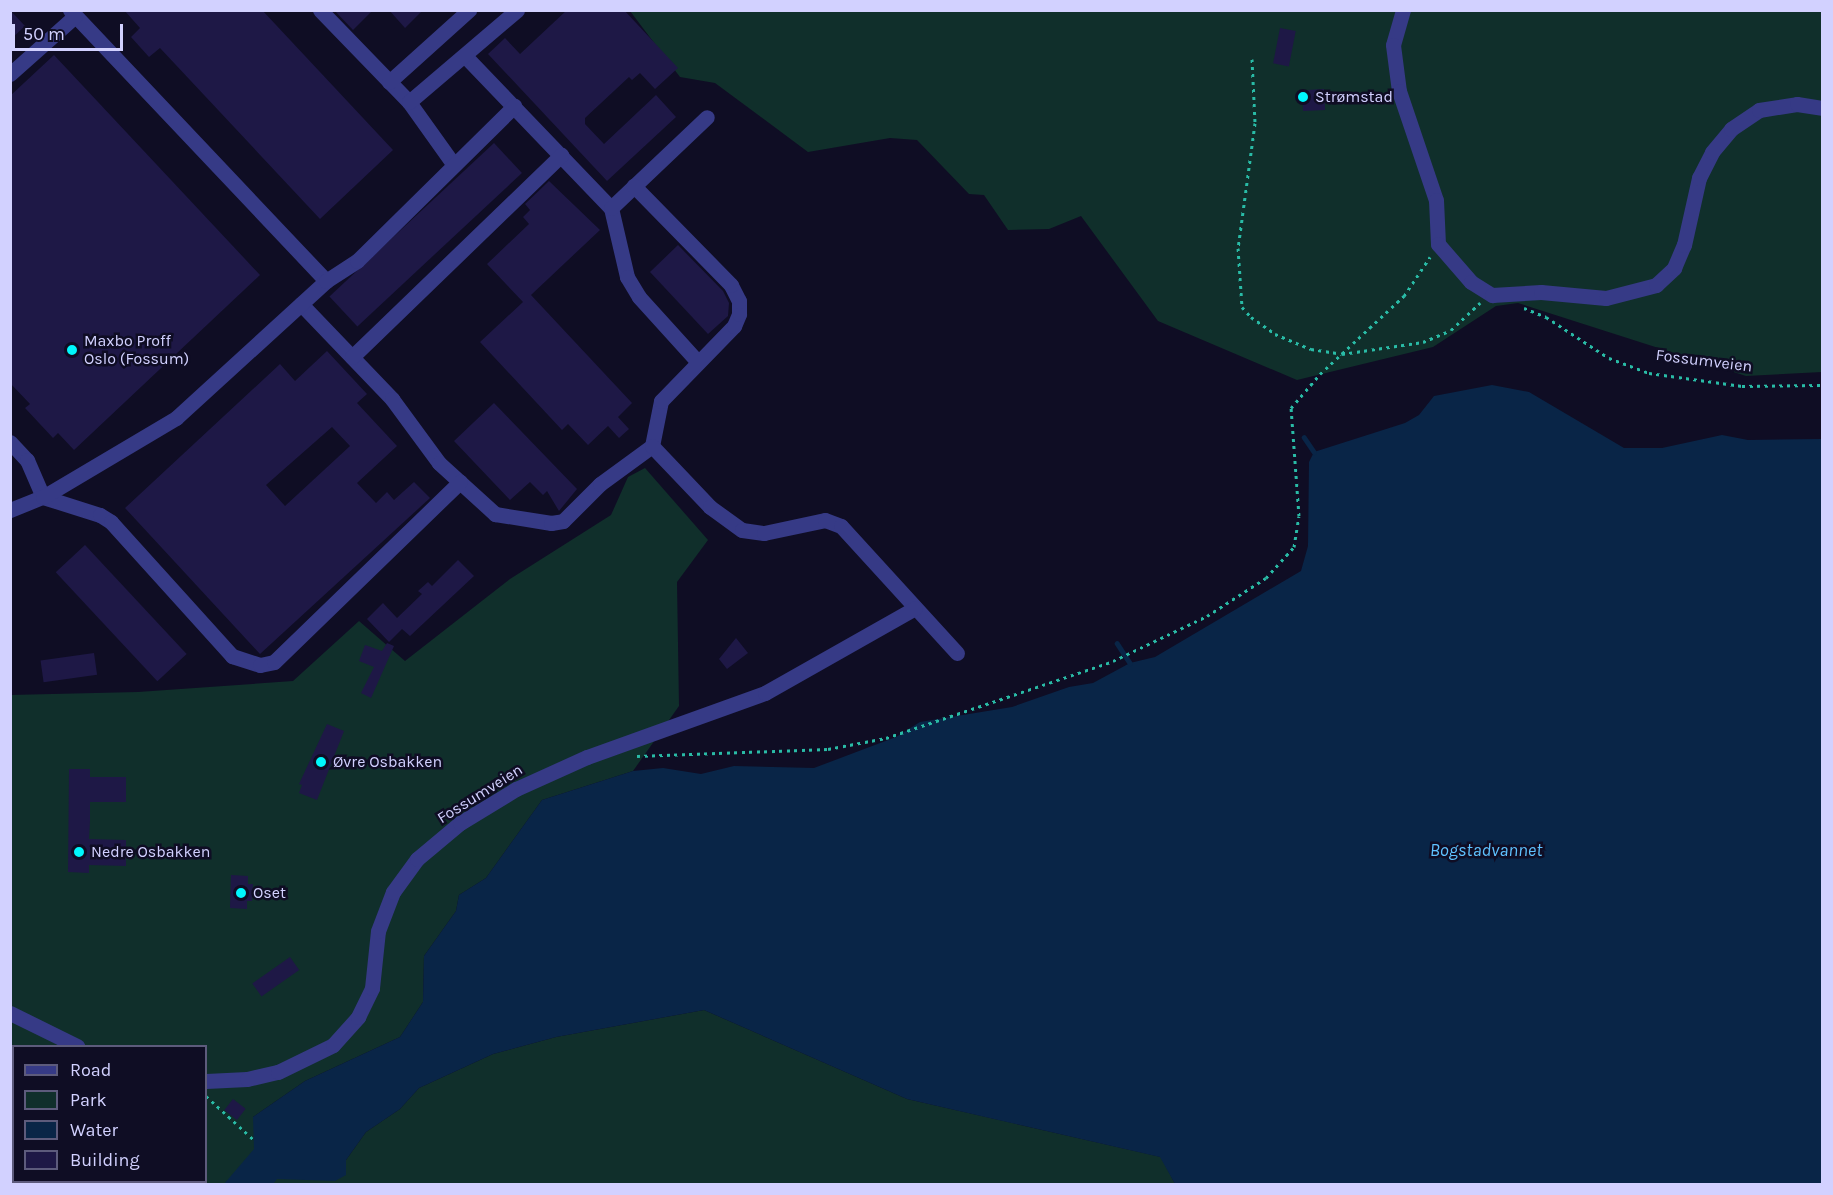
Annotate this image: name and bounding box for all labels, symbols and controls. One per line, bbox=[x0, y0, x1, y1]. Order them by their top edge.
scale bar bbox=[15, 12, 126, 50]
text: 50 m bbox=[23, 23, 65, 45]
place label: Strømstad bbox=[1315, 87, 1393, 107]
marker: Strømstad bbox=[1296, 90, 1310, 104]
place label: Maxbo Proff Oslo (Fossum) bbox=[84, 331, 189, 369]
marker: Maxbo Proff Oslo (Fossum) bbox=[65, 343, 79, 357]
street label: Fossumveien bbox=[1655, 346, 1753, 376]
place label: Øvre Osbakken bbox=[333, 752, 442, 772]
marker: Øvre Osbakken bbox=[314, 755, 328, 769]
street label: Fossumveien bbox=[434, 760, 526, 828]
water label: Bogstadvannet bbox=[1430, 839, 1542, 861]
place label: Nedre Osbakken bbox=[91, 842, 210, 862]
marker: Nedre Osbakken bbox=[72, 845, 86, 859]
place label: Oset bbox=[253, 883, 286, 903]
marker: Oset bbox=[234, 886, 248, 900]
legend bbox=[12, 1045, 207, 1183]
text: Road bbox=[70, 1059, 111, 1081]
text: Park bbox=[70, 1089, 107, 1111]
text: Water bbox=[70, 1119, 118, 1141]
text: Building bbox=[70, 1149, 140, 1171]

